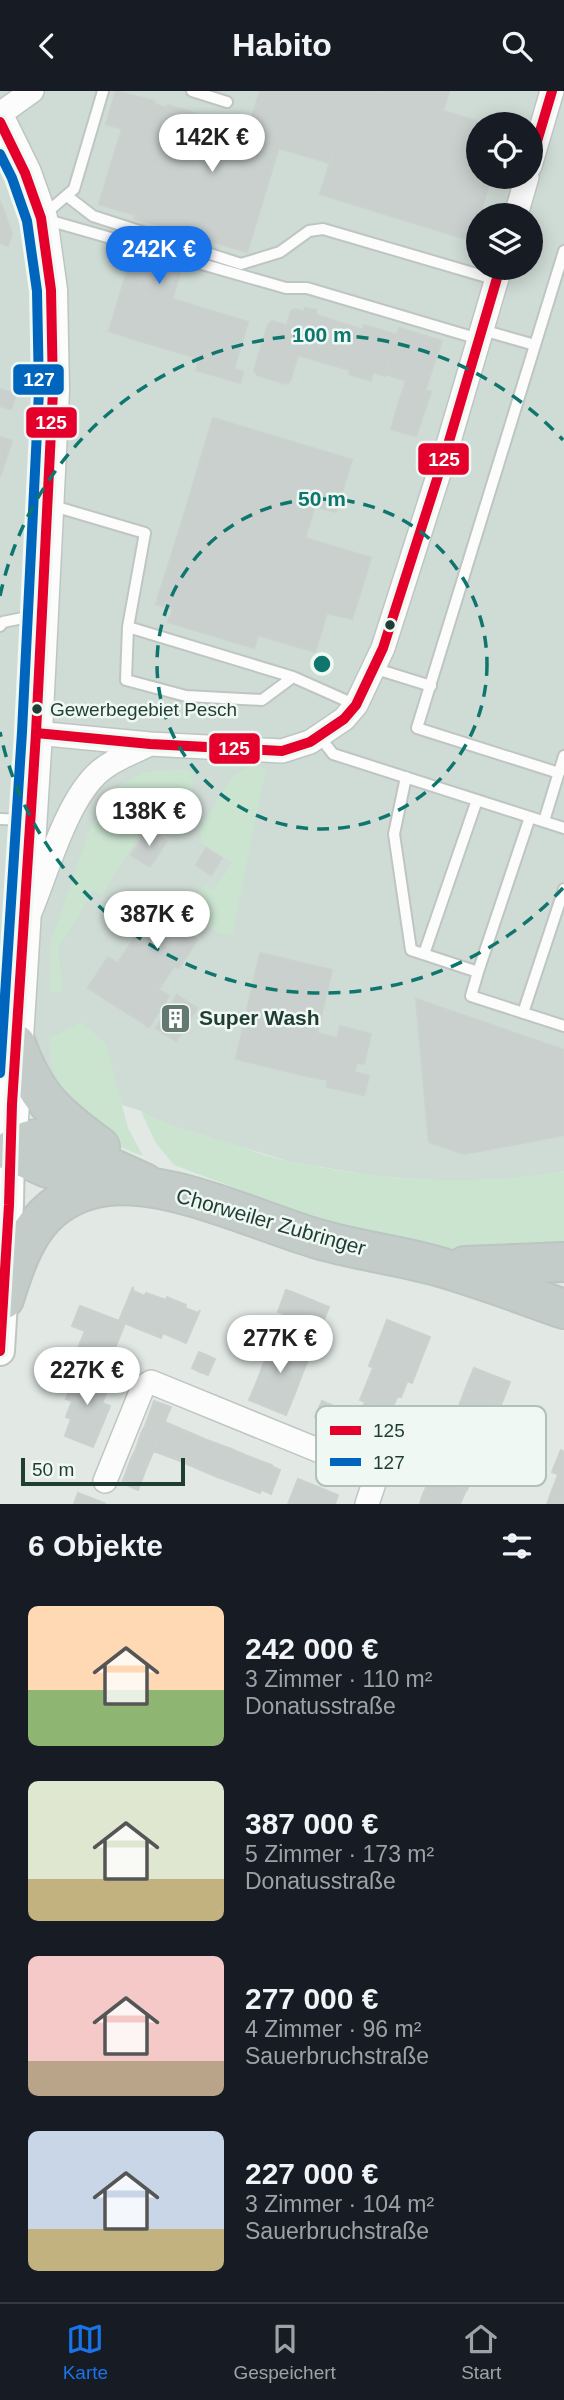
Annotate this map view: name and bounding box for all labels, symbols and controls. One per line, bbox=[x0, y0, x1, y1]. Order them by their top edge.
icon: back bbox=[28, 27, 66, 65]
text: Habito bbox=[232, 27, 332, 63]
icon: search bbox=[498, 27, 536, 65]
map controls bbox=[466, 112, 543, 280]
button: locate bbox=[466, 112, 543, 189]
pin: 142K € bbox=[155, 115, 269, 174]
text: 142K € bbox=[175, 124, 249, 150]
button: layers bbox=[466, 203, 543, 280]
pin: 242K € bbox=[102, 227, 216, 286]
text: 242K € bbox=[122, 236, 196, 262]
text: 100 m bbox=[292, 323, 352, 346]
line badge: 127 bbox=[12, 363, 65, 396]
text: 127 bbox=[23, 369, 55, 390]
line badge: 125 bbox=[25, 406, 78, 439]
text: 125 bbox=[35, 412, 67, 433]
line badge: 125 bbox=[417, 442, 470, 476]
text: 125 bbox=[428, 449, 460, 470]
text: 50 m bbox=[298, 487, 346, 510]
unlabelled marker bbox=[383, 618, 397, 632]
centre of rings bbox=[310, 652, 334, 676]
place label: Gewerbegebiet Pesch bbox=[50, 699, 237, 720]
marker: Gewerbegebiet Pesch bbox=[30, 702, 44, 716]
line badge: 125 bbox=[208, 732, 261, 765]
text: 125 bbox=[218, 738, 250, 759]
pin: 138K € bbox=[92, 789, 206, 848]
text: 138K € bbox=[112, 798, 186, 824]
pin: 387K € bbox=[100, 891, 214, 951]
text: 387K € bbox=[120, 901, 194, 927]
building icon: Super Wash bbox=[159, 1001, 193, 1035]
place label: Super Wash bbox=[199, 1006, 320, 1029]
street label: Chorweiler Zubringer bbox=[174, 1183, 369, 1260]
pin: 277K € bbox=[223, 1315, 337, 1375]
text: 277K € bbox=[243, 1325, 317, 1351]
pin: 227K € bbox=[30, 1347, 144, 1407]
text: 227K € bbox=[50, 1357, 124, 1383]
legend bbox=[316, 1406, 546, 1486]
text: 125 bbox=[373, 1420, 405, 1441]
text: 127 bbox=[373, 1452, 405, 1473]
scale bar bbox=[21, 1455, 186, 1487]
text: 50 m bbox=[32, 1459, 74, 1480]
icon: filters bbox=[498, 1527, 536, 1565]
text: 6 Objekte bbox=[28, 1529, 163, 1562]
text: 242 000 € bbox=[245, 1632, 378, 1665]
icon: home bbox=[84, 1634, 168, 1718]
text: 3 Zimmer · 110 m² bbox=[245, 1666, 432, 1692]
text: Donatusstraße bbox=[245, 1693, 396, 1719]
text: 387 000 € bbox=[245, 1807, 378, 1840]
icon: home bbox=[84, 1809, 168, 1893]
text: 5 Zimmer · 173 m² bbox=[245, 1841, 434, 1867]
text: Donatusstraße bbox=[245, 1868, 396, 1894]
text: 277 000 € bbox=[245, 1982, 378, 2015]
icon: home bbox=[84, 1984, 168, 2068]
text: 4 Zimmer · 96 m² bbox=[245, 2016, 421, 2042]
text: Sauerbruchstraße bbox=[245, 2043, 429, 2069]
text: 227 000 € bbox=[245, 2157, 378, 2190]
icon: home bbox=[84, 2159, 168, 2243]
text: 3 Zimmer · 104 m² bbox=[245, 2191, 434, 2217]
text: Sauerbruchstraße bbox=[245, 2218, 429, 2244]
tab: Karte bbox=[63, 2320, 108, 2384]
tab: Gespeichert bbox=[233, 2320, 336, 2384]
tab: Start bbox=[461, 2320, 501, 2384]

